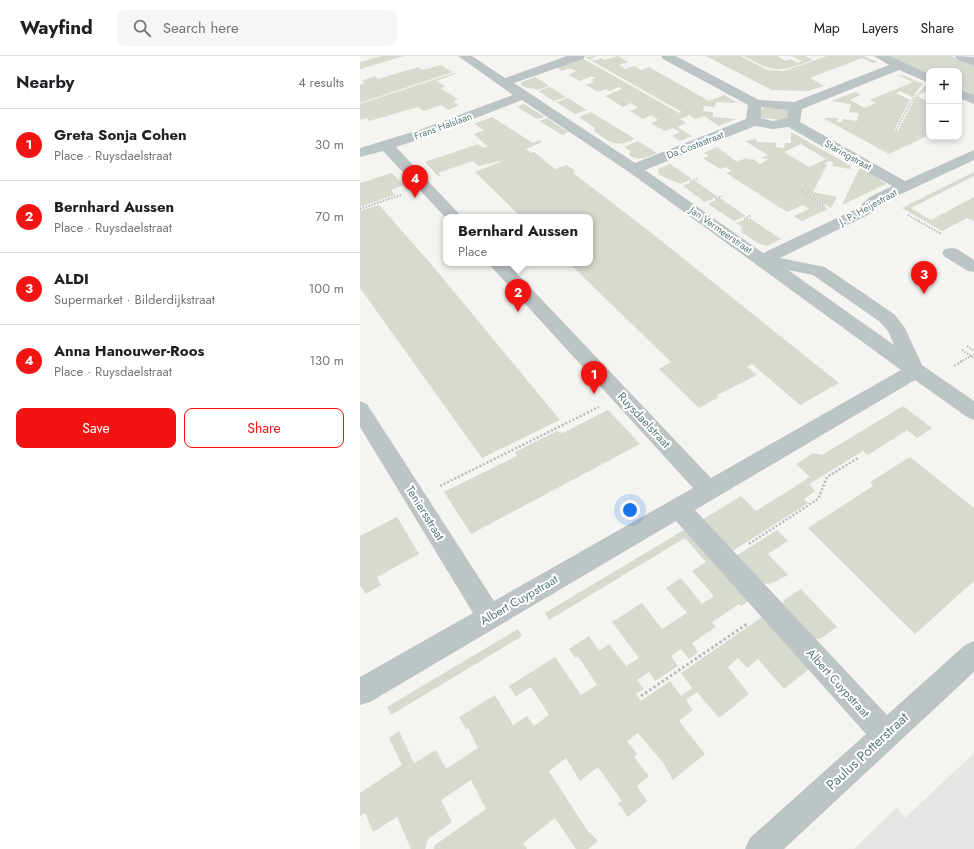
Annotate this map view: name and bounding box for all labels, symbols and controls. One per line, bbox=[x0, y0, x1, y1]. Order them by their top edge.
search box bbox=[117, 10, 397, 46]
text: Wayfind bbox=[20, 14, 93, 41]
icon: search bbox=[131, 17, 153, 39]
text: Search here bbox=[163, 17, 239, 39]
text: Map bbox=[814, 18, 840, 38]
text: Layers bbox=[862, 18, 898, 38]
text: Share bbox=[920, 18, 954, 38]
map controls bbox=[926, 68, 962, 140]
button: + bbox=[926, 68, 962, 104]
text: Nearby bbox=[16, 70, 74, 94]
text: 4 results bbox=[298, 73, 344, 92]
button: − bbox=[926, 104, 962, 140]
street label: Frans Halslaan bbox=[412, 109, 474, 143]
text: Greta Sonja Cohen bbox=[54, 124, 187, 146]
street label: Da Costastraat bbox=[664, 127, 726, 163]
text: 1 bbox=[26, 135, 32, 154]
text: 30 m bbox=[315, 135, 344, 154]
street label: Staringstraat bbox=[822, 136, 875, 174]
text: Place · Ruysdaelstraat bbox=[54, 146, 172, 165]
pin: 4 bbox=[402, 165, 428, 198]
street label: J. P. Heijestraat bbox=[835, 185, 900, 230]
text: Bernhard Aussen bbox=[54, 196, 174, 218]
street label: Jan Vermeerstraat bbox=[685, 202, 756, 257]
text: 2 bbox=[25, 207, 33, 226]
text: 70 m bbox=[315, 207, 344, 226]
popup bbox=[443, 214, 593, 266]
text: Place · Ruysdaelstraat bbox=[54, 218, 172, 237]
text: Bernhard Aussen bbox=[458, 220, 578, 242]
text: Place bbox=[458, 242, 487, 261]
pin: 3 bbox=[911, 261, 937, 294]
text: ALDI bbox=[54, 268, 89, 290]
text: 3 bbox=[25, 279, 33, 298]
text: 100 m bbox=[309, 279, 344, 298]
pin: 2 bbox=[505, 279, 531, 312]
text: Supermarket · Bilderdijkstraat bbox=[54, 290, 215, 309]
text: Anna Hanouwer-Roos bbox=[54, 340, 204, 362]
text: 4 bbox=[24, 351, 34, 370]
text: 130 m bbox=[309, 351, 344, 370]
pin: 1 bbox=[581, 361, 607, 394]
text: Place · Ruysdaelstraat bbox=[54, 362, 172, 381]
street label: Ruysdaelstraat bbox=[613, 388, 675, 452]
button: Save bbox=[16, 408, 176, 448]
button: Share bbox=[184, 408, 344, 448]
street label: Teniersstraat bbox=[401, 482, 449, 544]
your location bbox=[620, 500, 640, 520]
street label: Albert Cuypstraat bbox=[477, 570, 561, 630]
street label: Albert Cuypstraat bbox=[802, 645, 874, 722]
street label: Paulus Potterstraat bbox=[821, 707, 913, 794]

